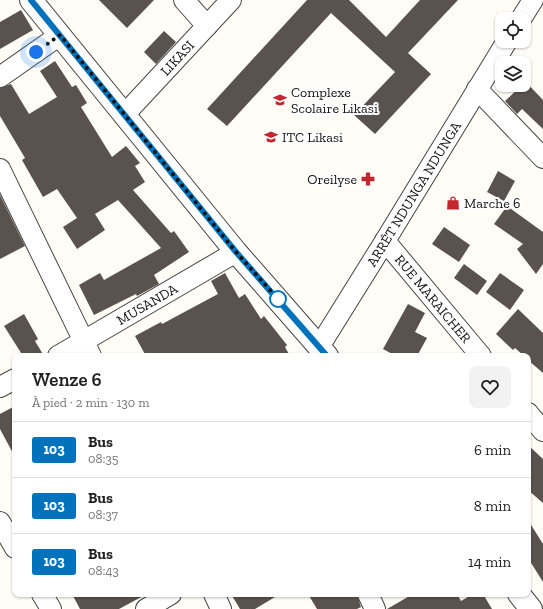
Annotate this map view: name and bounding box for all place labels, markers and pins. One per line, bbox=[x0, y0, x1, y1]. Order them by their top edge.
place label: Complexe Scolaire Likasi bbox=[291, 84, 378, 117]
school or university icon: Complexe Scolaire Likasi bbox=[272, 92, 288, 108]
school or university icon: ITC Likasi bbox=[263, 129, 279, 145]
place label: ITC Likasi bbox=[282, 129, 343, 146]
place label: Oreilyse bbox=[307, 171, 357, 188]
pharmacy icon: Oreilyse bbox=[360, 171, 376, 187]
shop icon: Marche 6 bbox=[445, 195, 461, 211]
place label: Marche 6 bbox=[464, 195, 520, 212]
unlabelled marker bbox=[269, 290, 287, 308]

